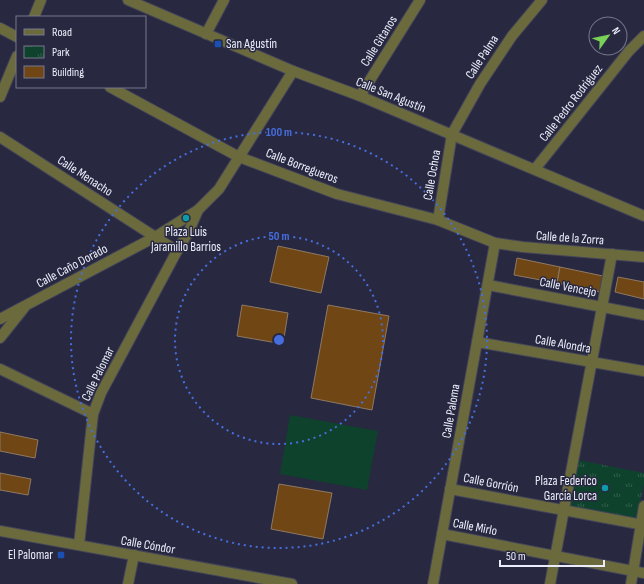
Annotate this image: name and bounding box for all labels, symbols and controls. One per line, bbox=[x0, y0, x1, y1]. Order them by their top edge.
street label: Calle Gitanos bbox=[357, 12, 401, 69]
legend bbox=[16, 16, 146, 88]
north arrow bbox=[588, 16, 628, 56]
text: Road bbox=[52, 25, 72, 40]
text: N bbox=[609, 25, 623, 37]
street label: Calle Palma bbox=[462, 32, 502, 82]
place label: San Agustín bbox=[226, 36, 277, 52]
marker: San Agustín bbox=[213, 39, 223, 49]
text: Park bbox=[52, 45, 70, 60]
street label: Calle Pedro Rodriguez bbox=[536, 61, 606, 145]
text: Building bbox=[52, 65, 84, 80]
street label: Calle San Agustín bbox=[354, 74, 428, 116]
text: 100 m bbox=[266, 125, 292, 140]
street label: Calle Borregueros bbox=[264, 145, 341, 187]
street label: Calle Ochoa bbox=[420, 149, 444, 201]
street label: Calle Menacho bbox=[54, 152, 116, 200]
marker: Plaza Luis Jaramillo Barrios bbox=[181, 213, 191, 223]
place label: Plaza Luis Jaramillo Barrios bbox=[150, 224, 221, 255]
street label: Calle de la Zorra bbox=[535, 228, 605, 248]
text: 50 m bbox=[269, 229, 289, 244]
street label: Calle Caño Dorado bbox=[34, 241, 110, 291]
street label: Calle Vencejo bbox=[538, 274, 598, 300]
street label: Calle Alondra bbox=[534, 331, 592, 357]
centre of rings bbox=[272, 333, 286, 347]
street label: Calle Palomar bbox=[78, 344, 118, 404]
street label: Calle Paloma bbox=[438, 383, 464, 439]
street label: Calle Gorrión bbox=[462, 470, 520, 496]
place label: Plaza Federico García Lorca bbox=[535, 473, 597, 504]
marker: Plaza Federico García Lorca bbox=[600, 483, 610, 493]
street label: Calle Mirlo bbox=[451, 515, 499, 539]
street label: Calle Cóndor bbox=[120, 532, 177, 558]
scale bar bbox=[500, 542, 604, 568]
place label: El Palomar bbox=[8, 547, 53, 563]
text: 50 m bbox=[506, 549, 526, 564]
marker: El Palomar bbox=[56, 550, 66, 560]

